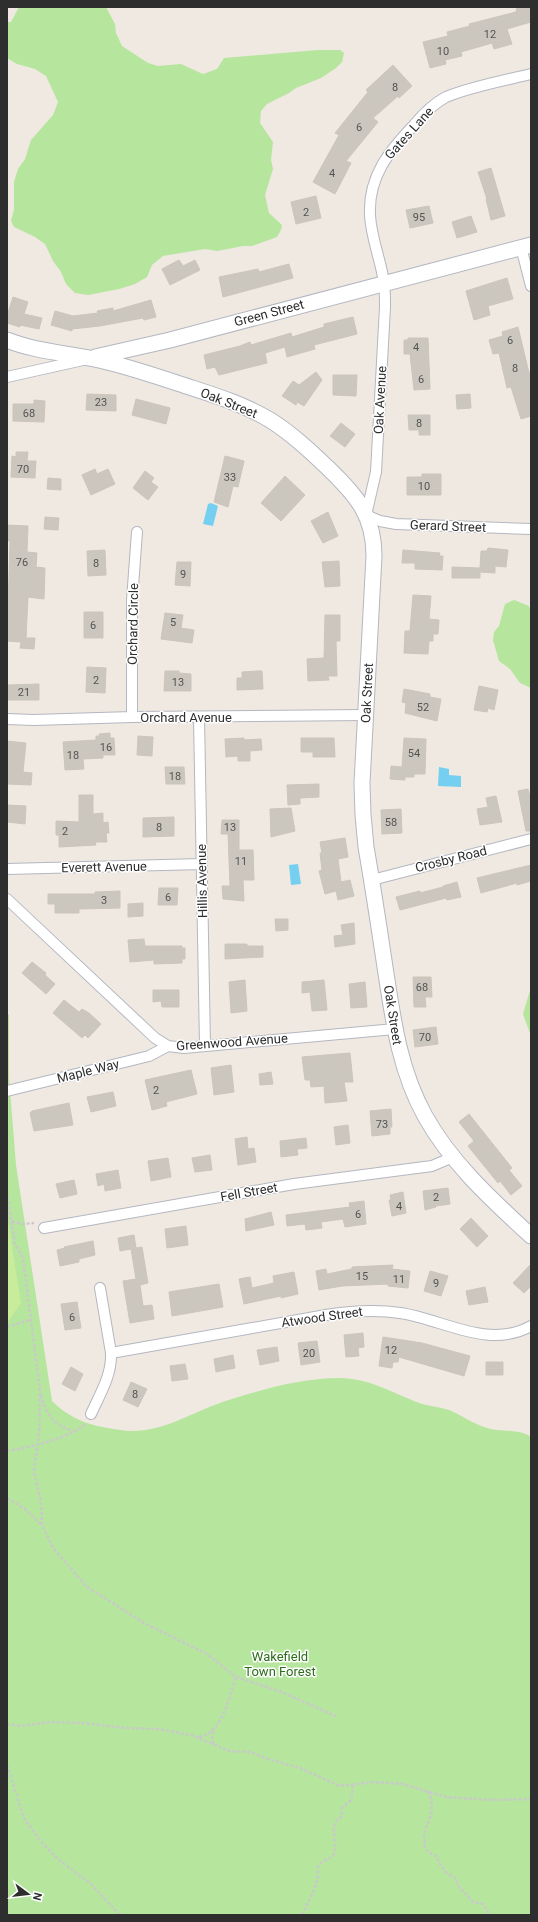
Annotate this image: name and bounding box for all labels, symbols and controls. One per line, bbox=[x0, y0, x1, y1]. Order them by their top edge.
house number: 12 bbox=[484, 28, 496, 41]
house number: 10 bbox=[437, 45, 449, 58]
house number: 8 bbox=[392, 81, 398, 94]
street label: Gates Lane bbox=[382, 104, 436, 162]
house number: 6 bbox=[356, 121, 362, 134]
house number: 4 bbox=[329, 167, 335, 180]
house number: 2 bbox=[303, 206, 309, 219]
house number: 95 bbox=[413, 211, 425, 224]
street label: Green Street bbox=[232, 296, 306, 330]
house number: 6 bbox=[507, 334, 513, 347]
house number: 4 bbox=[413, 341, 419, 354]
house number: 8 bbox=[512, 362, 518, 375]
street label: Oak Avenue bbox=[371, 365, 389, 435]
house number: 6 bbox=[418, 373, 424, 386]
street label: Oak Street bbox=[198, 385, 260, 421]
house number: 23 bbox=[95, 396, 107, 409]
house number: 68 bbox=[23, 407, 35, 420]
house number: 8 bbox=[416, 417, 422, 430]
house number: 70 bbox=[17, 463, 29, 476]
house number: 33 bbox=[224, 471, 236, 484]
house number: 10 bbox=[418, 480, 430, 493]
street label: Gerard Street bbox=[410, 517, 486, 535]
house number: 76 bbox=[16, 556, 28, 569]
house number: 8 bbox=[93, 557, 99, 570]
house number: 9 bbox=[180, 568, 186, 581]
street label: Orchard Circle bbox=[125, 583, 141, 665]
house number: 5 bbox=[170, 616, 176, 629]
house number: 6 bbox=[90, 619, 96, 632]
street label: Oak Street bbox=[358, 663, 376, 723]
house number: 2 bbox=[93, 674, 99, 687]
house number: 13 bbox=[172, 676, 184, 689]
house number: 21 bbox=[18, 686, 30, 699]
house number: 52 bbox=[417, 701, 429, 714]
street label: Orchard Avenue bbox=[140, 710, 232, 725]
house number: 16 bbox=[100, 741, 112, 754]
house number: 54 bbox=[408, 747, 420, 760]
house number: 18 bbox=[67, 749, 79, 762]
house number: 18 bbox=[169, 770, 181, 783]
house number: 58 bbox=[385, 816, 397, 829]
house number: 8 bbox=[156, 821, 162, 834]
house number: 13 bbox=[224, 821, 236, 834]
house number: 2 bbox=[62, 825, 68, 838]
street label: Crosby Road bbox=[414, 843, 488, 875]
street label: Hillis Avenue bbox=[194, 844, 210, 918]
house number: 11 bbox=[235, 855, 247, 868]
street label: Everett Avenue bbox=[61, 859, 147, 875]
house number: 6 bbox=[165, 891, 171, 904]
house number: 3 bbox=[101, 894, 107, 907]
house number: 68 bbox=[416, 981, 428, 994]
street label: Oak Street bbox=[381, 984, 405, 1046]
street label: Greenwood Avenue bbox=[176, 1031, 288, 1053]
house number: 70 bbox=[419, 1031, 431, 1044]
street label: Maple Way bbox=[55, 1056, 121, 1086]
house number: 2 bbox=[153, 1084, 159, 1097]
house number: 73 bbox=[376, 1118, 388, 1131]
street label: Fell Street bbox=[219, 1180, 279, 1204]
house number: 2 bbox=[433, 1191, 439, 1204]
house number: 4 bbox=[396, 1200, 402, 1213]
house number: 6 bbox=[355, 1208, 361, 1221]
house number: 15 bbox=[356, 1270, 368, 1283]
house number: 11 bbox=[393, 1273, 405, 1286]
house number: 9 bbox=[433, 1277, 439, 1290]
street label: Atwood Street bbox=[280, 1304, 364, 1330]
house number: 6 bbox=[69, 1311, 75, 1324]
house number: 12 bbox=[385, 1344, 397, 1357]
house number: 20 bbox=[303, 1347, 315, 1360]
house number: 8 bbox=[132, 1388, 138, 1401]
park label: Wakefield Town Forest bbox=[244, 1649, 316, 1679]
north arrow bbox=[8, 1874, 48, 1914]
text: N bbox=[30, 1891, 44, 1902]

